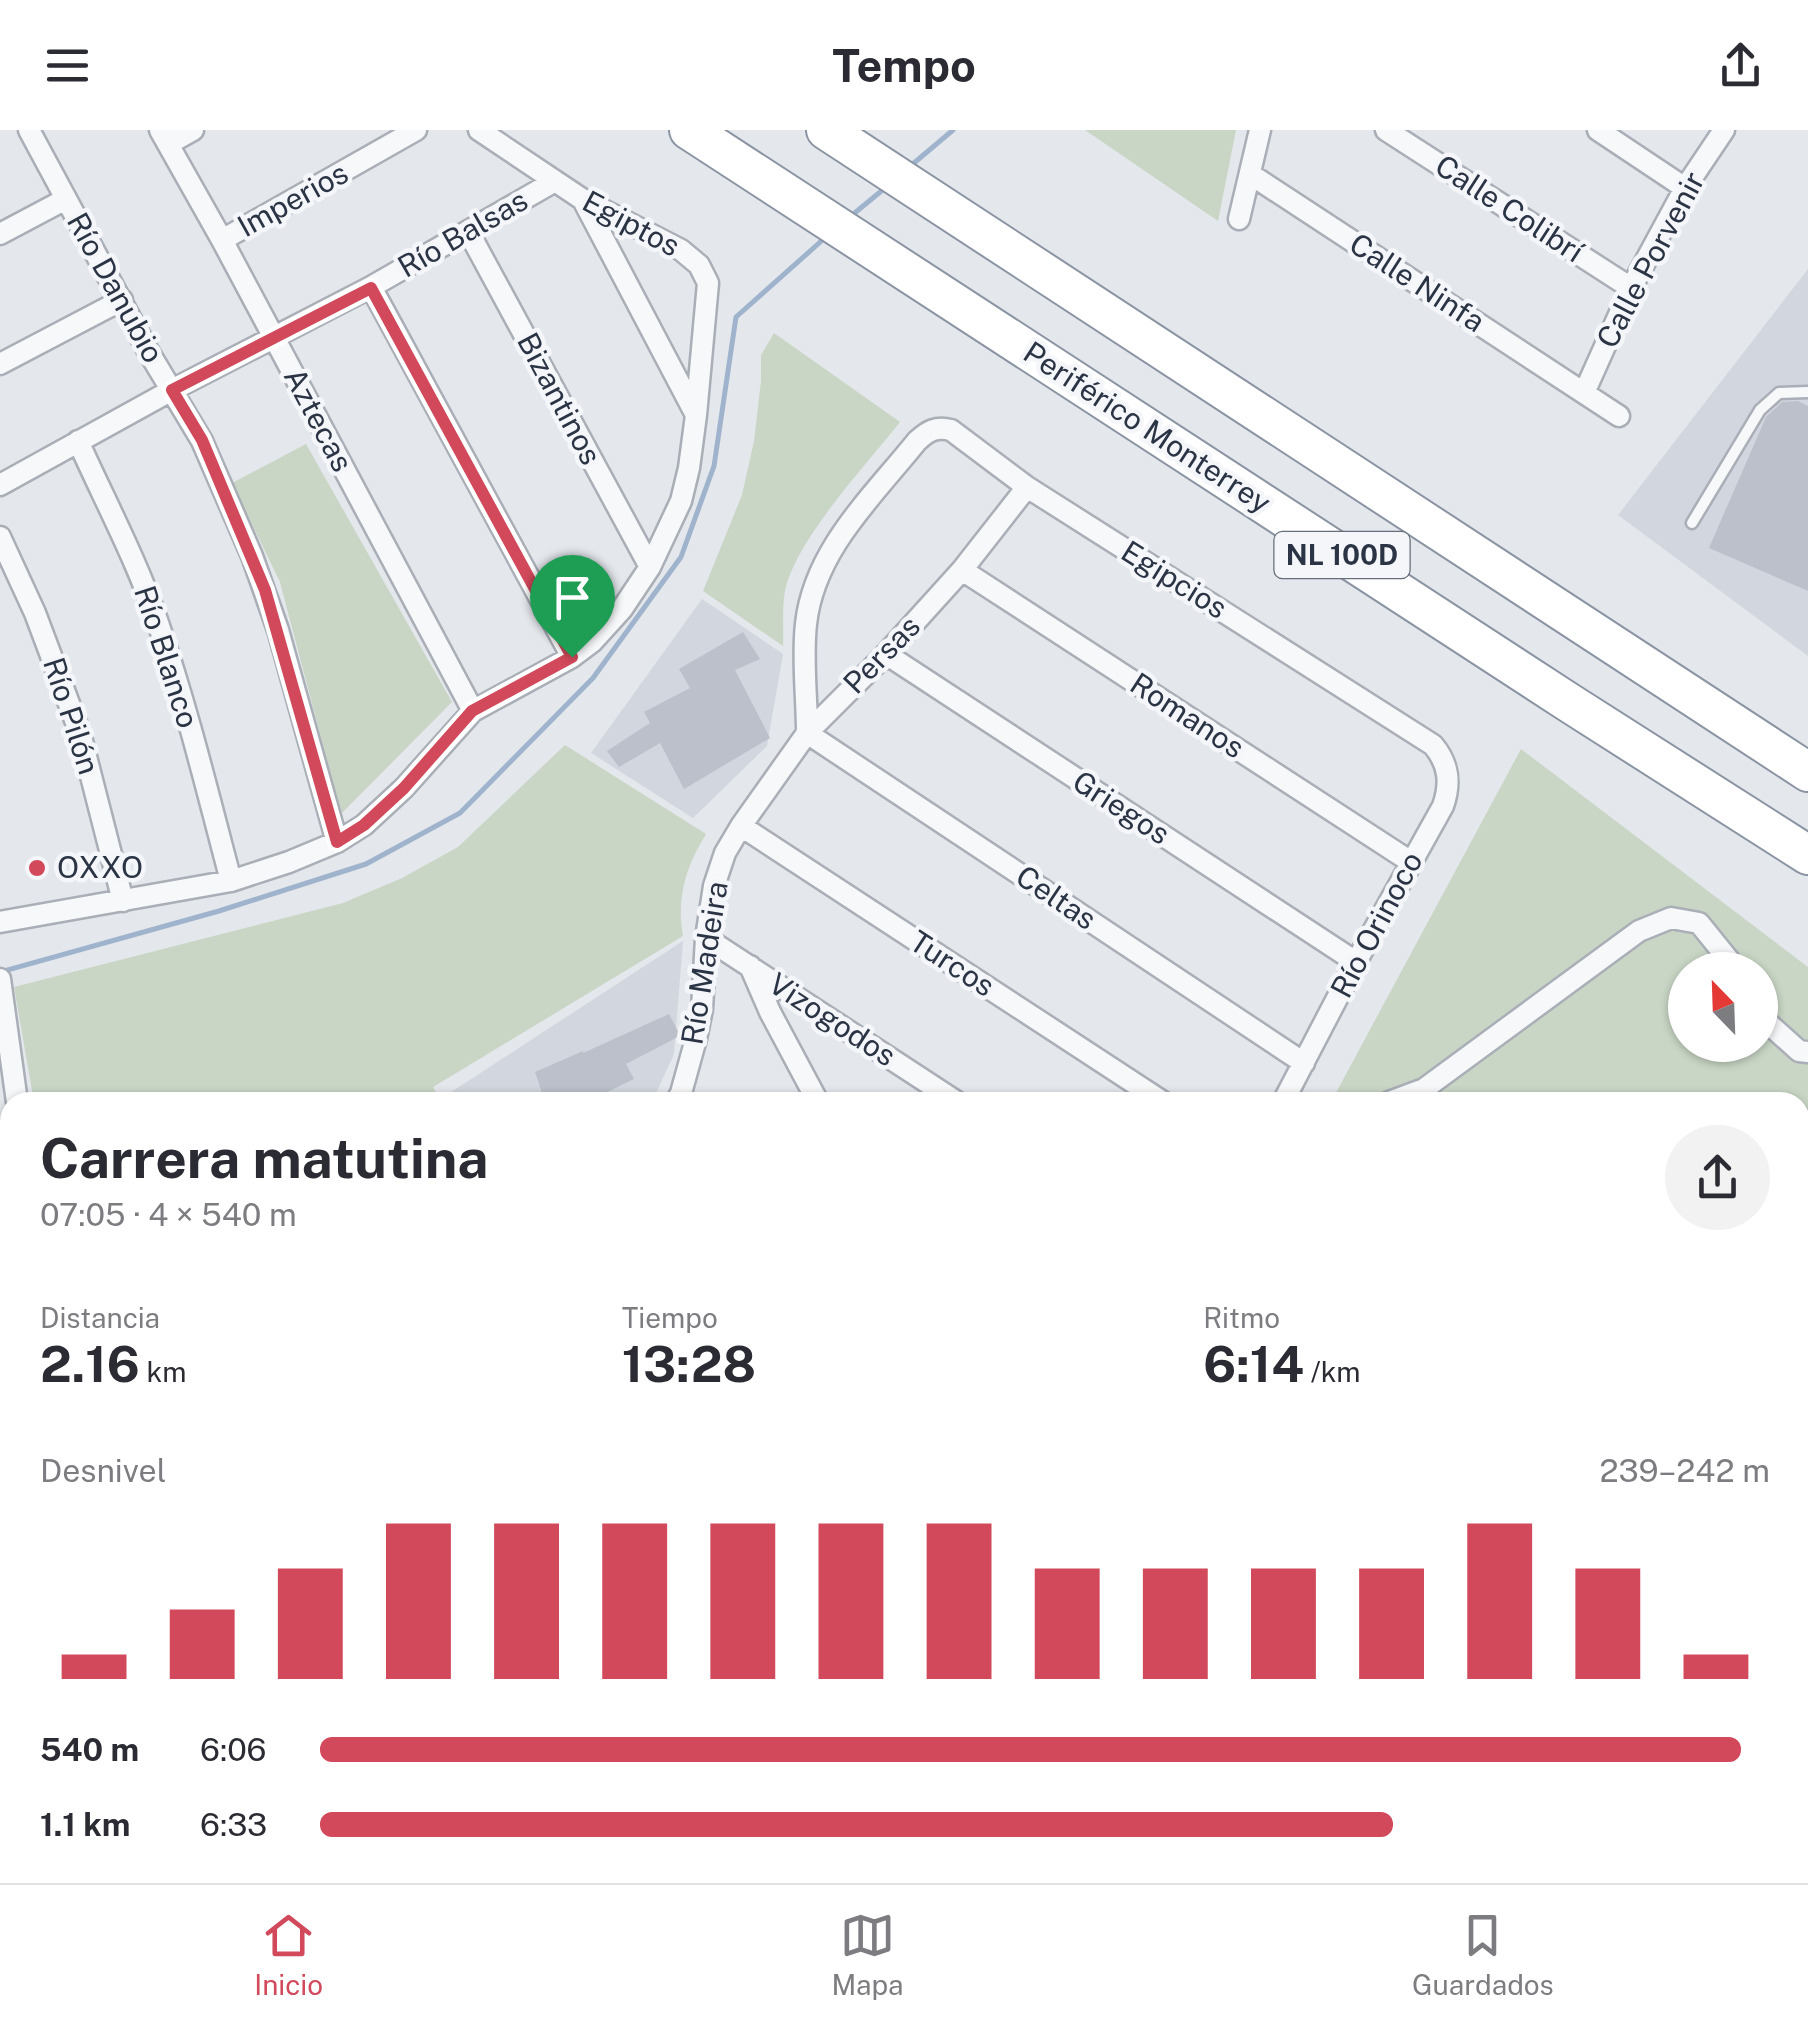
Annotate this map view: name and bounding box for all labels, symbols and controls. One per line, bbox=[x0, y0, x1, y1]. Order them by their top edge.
icon: menu bbox=[40, 38, 95, 93]
icon: share bbox=[1713, 38, 1768, 93]
text: Tempo bbox=[832, 39, 976, 92]
street label: Calle Colibrí bbox=[1429, 147, 1591, 270]
street label: Imperios bbox=[231, 154, 354, 244]
street label: Calle Porvenir bbox=[1589, 165, 1712, 354]
street label: Río Balsas bbox=[391, 182, 534, 285]
street label: Egiptos bbox=[577, 183, 686, 264]
street label: Río Danubio bbox=[60, 206, 172, 369]
street label: Calle Ninfa bbox=[1343, 225, 1492, 339]
street label: Bizantinos bbox=[510, 327, 610, 471]
street label: Periférico Monterrey bbox=[1017, 334, 1278, 521]
street label: Aztecas bbox=[277, 362, 361, 477]
road number: NL 100D bbox=[1274, 532, 1410, 578]
street label: Egipcios bbox=[1115, 533, 1234, 626]
pin bbox=[530, 555, 615, 658]
icon: arrive bbox=[545, 570, 600, 625]
street label: Río Blanco bbox=[127, 581, 207, 732]
street label: Persas bbox=[836, 608, 927, 701]
street label: Río Pilón bbox=[36, 653, 108, 779]
street label: Romanos bbox=[1124, 665, 1251, 765]
street label: Griegos bbox=[1066, 763, 1177, 852]
street label: Río Orinoco bbox=[1323, 845, 1430, 1004]
place label: OXXO bbox=[57, 849, 143, 885]
marker: OXXO bbox=[26, 857, 48, 879]
street label: Celtas bbox=[1010, 857, 1103, 937]
street label: Río Madeira bbox=[673, 879, 735, 1047]
street label: Turcos bbox=[904, 923, 1002, 1004]
north arrow bbox=[1668, 952, 1778, 1062]
map controls bbox=[1668, 952, 1778, 1062]
street label: Vizogodos bbox=[762, 965, 903, 1073]
button: share bbox=[1665, 1125, 1770, 1230]
text: Carrera matutina bbox=[40, 1126, 488, 1190]
text: 07:05 · 4 × 540 m bbox=[40, 1196, 297, 1233]
text: Distancia bbox=[40, 1301, 160, 1334]
text: Tiempo bbox=[622, 1301, 718, 1334]
text: Ritmo bbox=[1203, 1301, 1280, 1334]
text: 2.16 bbox=[40, 1334, 140, 1393]
text: 13:28 bbox=[622, 1334, 756, 1393]
text: 6:14 bbox=[1203, 1334, 1304, 1393]
text: km bbox=[140, 1355, 186, 1388]
text: /km bbox=[1304, 1355, 1361, 1388]
text: Desnivel bbox=[40, 1452, 166, 1489]
text: 239–242 m bbox=[1600, 1452, 1770, 1489]
text: 540 m bbox=[40, 1731, 139, 1768]
text: 6:06 bbox=[200, 1731, 266, 1768]
text: 1.1 km bbox=[40, 1806, 130, 1843]
text: 6:33 bbox=[200, 1806, 267, 1843]
tab: Inicio bbox=[254, 1908, 323, 2001]
tab: Mapa bbox=[831, 1908, 904, 2001]
tab: Guardados bbox=[1412, 1908, 1554, 2001]

